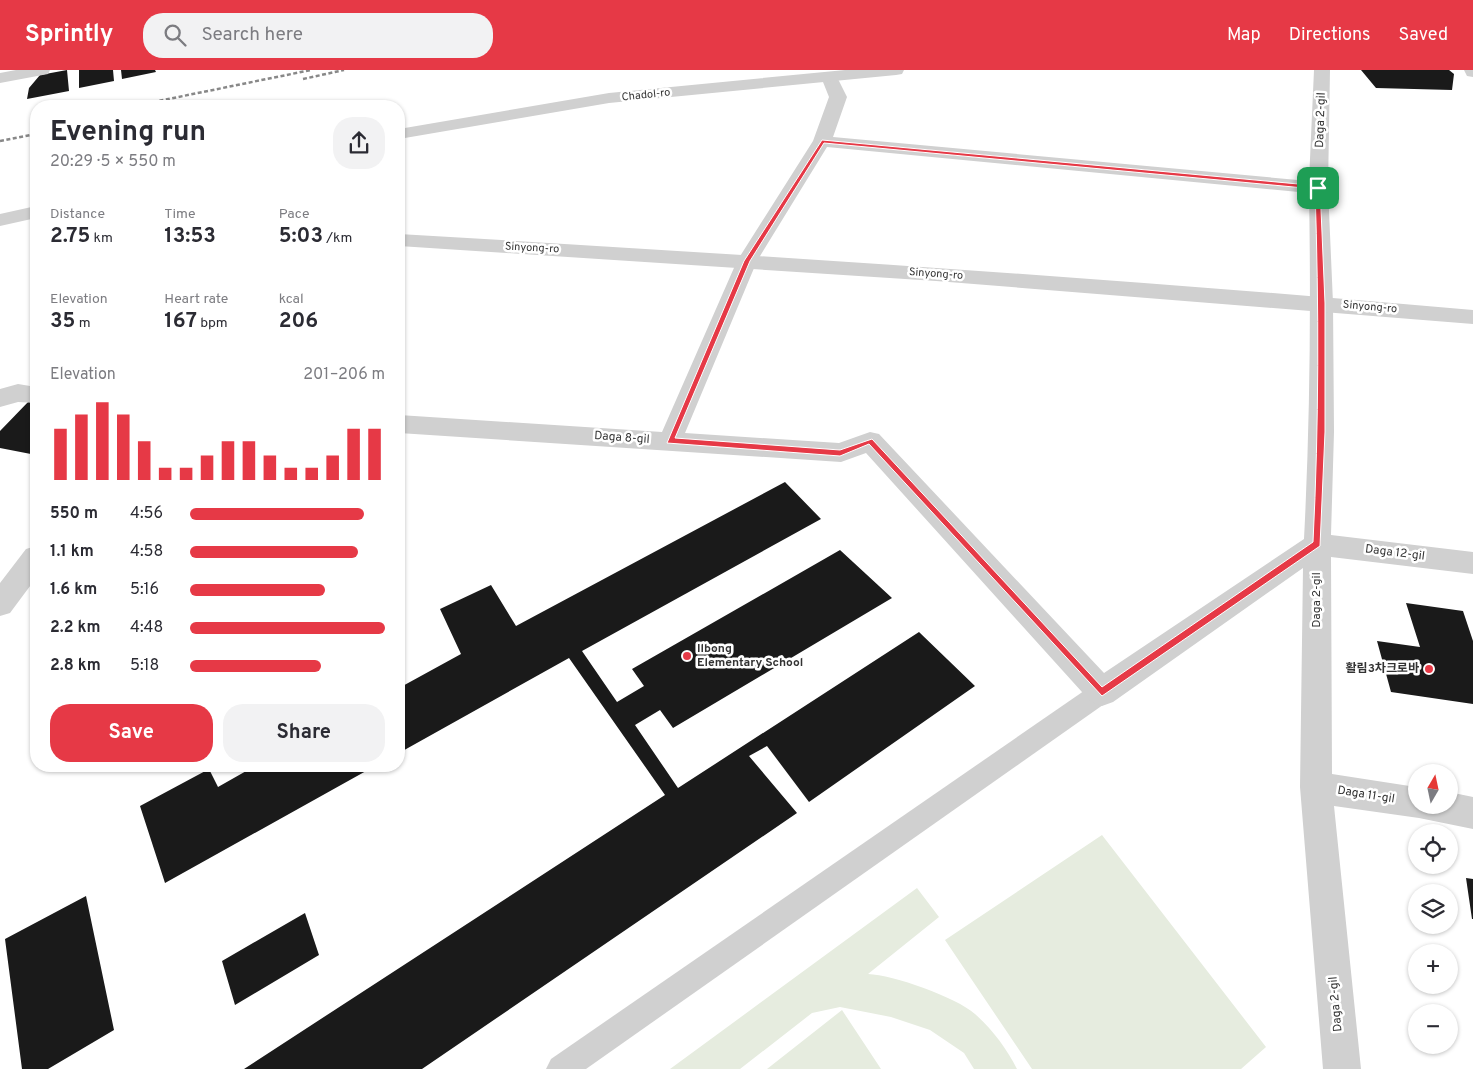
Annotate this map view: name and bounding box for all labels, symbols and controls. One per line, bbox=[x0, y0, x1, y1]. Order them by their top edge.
search box bbox=[143, 13, 493, 58]
text: Sprintly bbox=[25, 20, 113, 50]
icon: search bbox=[161, 21, 189, 49]
text: Search here bbox=[201, 23, 303, 47]
text: Map bbox=[1227, 24, 1261, 47]
text: Directions bbox=[1289, 24, 1371, 47]
text: Saved bbox=[1399, 24, 1448, 47]
street label: Chadol-ro bbox=[621, 85, 671, 105]
street label: Daga 2-gil bbox=[1312, 92, 1330, 148]
text: Evening run bbox=[50, 115, 206, 151]
button: share bbox=[333, 117, 385, 169]
text: 20:29 · 5 × 550 m bbox=[50, 152, 176, 172]
pin bbox=[1297, 167, 1339, 209]
icon: arrive bbox=[1304, 174, 1332, 202]
text: Distance bbox=[50, 206, 105, 223]
text: Time bbox=[164, 206, 196, 223]
text: Pace bbox=[279, 206, 309, 223]
text: 2.75 bbox=[50, 223, 90, 250]
text: 13:53 bbox=[164, 223, 216, 250]
text: 5:03 bbox=[279, 223, 323, 250]
text: km bbox=[90, 230, 113, 247]
text: /km bbox=[323, 230, 352, 247]
street label: Sinyong-ro bbox=[504, 240, 560, 256]
street label: Sinyong-ro bbox=[908, 265, 964, 283]
text: Elevation bbox=[50, 291, 108, 308]
text: Heart rate bbox=[164, 291, 228, 308]
text: kcal bbox=[279, 291, 304, 308]
street label: Sinyong-ro bbox=[1342, 298, 1398, 316]
text: 35 bbox=[50, 308, 75, 335]
text: 167 bbox=[164, 308, 197, 335]
text: 206 bbox=[279, 308, 318, 335]
text: m bbox=[75, 315, 91, 332]
text: bpm bbox=[197, 315, 228, 332]
text: Elevation bbox=[50, 365, 116, 385]
text: 201–206 m bbox=[303, 365, 385, 385]
street label: Daga 8-gil bbox=[594, 428, 650, 448]
text: 550 m bbox=[50, 504, 98, 524]
text: 4:56 bbox=[130, 504, 163, 524]
street label: Daga 12-gil bbox=[1364, 541, 1426, 565]
text: 1.1 km bbox=[50, 542, 94, 562]
text: 4:58 bbox=[130, 542, 163, 562]
street label: Daga 2-gil bbox=[1309, 572, 1325, 628]
text: 1.6 km bbox=[50, 580, 97, 600]
text: 5:16 bbox=[130, 580, 159, 600]
text: 2.2 km bbox=[50, 618, 100, 638]
text: 4:48 bbox=[130, 618, 163, 638]
place label: Ilbong Elementary School bbox=[697, 641, 803, 671]
marker: Ilbong Elementary School bbox=[681, 650, 693, 662]
text: 2.8 km bbox=[50, 656, 101, 676]
text: 5:18 bbox=[130, 656, 159, 676]
place label: 활림3차크로바 bbox=[1346, 661, 1419, 677]
marker: 활림3차크로바 bbox=[1423, 663, 1435, 675]
button: Save bbox=[50, 704, 213, 762]
button: Share bbox=[223, 704, 385, 762]
north arrow bbox=[1408, 764, 1458, 814]
map controls bbox=[1408, 764, 1458, 1054]
street label: Daga 11-gil bbox=[1336, 783, 1396, 807]
button: locate bbox=[1408, 824, 1458, 874]
button: layers bbox=[1408, 884, 1458, 934]
button: + bbox=[1408, 944, 1458, 994]
street label: Daga 2-gil bbox=[1326, 976, 1346, 1032]
button: − bbox=[1408, 1004, 1458, 1054]

